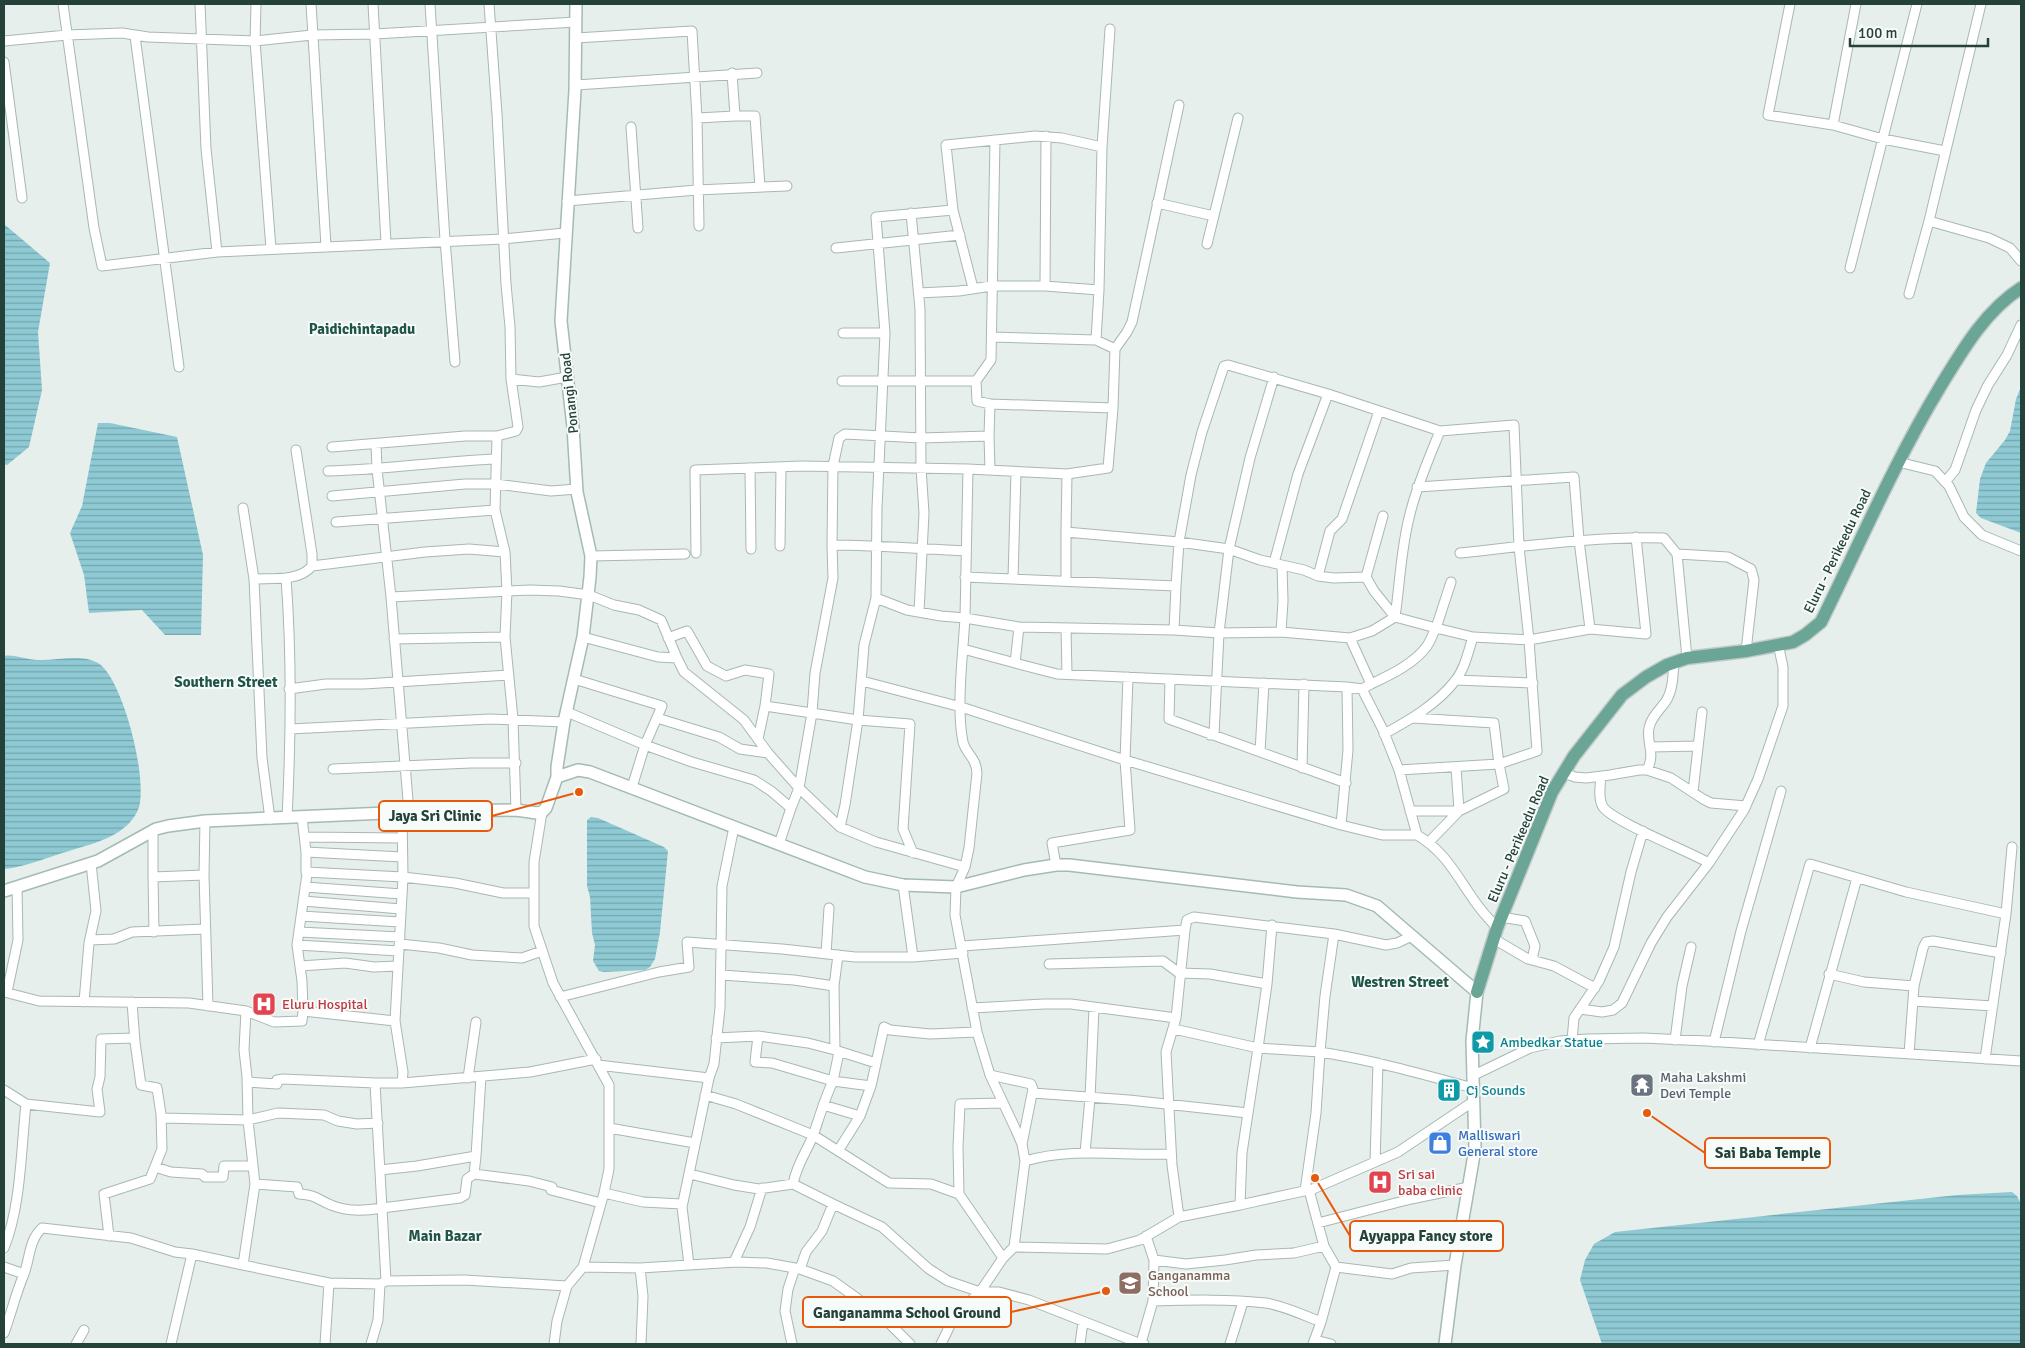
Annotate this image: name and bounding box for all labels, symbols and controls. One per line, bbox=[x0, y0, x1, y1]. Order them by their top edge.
scale bar bbox=[1850, 15, 1988, 47]
text: 100 m bbox=[1858, 24, 1898, 42]
district label: Paidichintapadu bbox=[309, 320, 415, 338]
street label: Ponangi Road bbox=[557, 352, 582, 434]
street label: Eluru - Perikeedu Road bbox=[1800, 486, 1875, 616]
district label: Southern Street bbox=[174, 673, 278, 691]
street label: Eluru - Perikeedu Road bbox=[1484, 773, 1553, 905]
callout: Jaya Sri Clinic bbox=[379, 801, 492, 831]
text: Jaya Sri Clinic bbox=[389, 807, 481, 825]
district label: Westren Street bbox=[1351, 973, 1449, 991]
hospital icon: Eluru Hospital bbox=[251, 991, 277, 1017]
place label: Eluru Hospital bbox=[282, 996, 368, 1013]
place icon: Ambedkar Statue bbox=[1470, 1029, 1496, 1055]
place label: Ambedkar Statue bbox=[1500, 1034, 1603, 1051]
place label: Maha Lakshmi Devi Temple bbox=[1660, 1069, 1746, 1102]
temple icon: Maha Lakshmi Devi Temple bbox=[1629, 1072, 1655, 1098]
building icon: Cj Sounds bbox=[1436, 1077, 1462, 1103]
place label: Cj Sounds bbox=[1466, 1082, 1525, 1099]
place label: Malliswari General store bbox=[1458, 1127, 1538, 1160]
shop icon: Malliswari General store bbox=[1427, 1130, 1453, 1156]
callout: Sai Baba Temple bbox=[1705, 1138, 1830, 1168]
text: Sai Baba Temple bbox=[1715, 1144, 1821, 1162]
place label: Sri sai baba clinic bbox=[1398, 1166, 1463, 1199]
hospital icon: Sri sai baba clinic bbox=[1367, 1169, 1393, 1195]
callout: Ayyappa Fancy store bbox=[1350, 1221, 1503, 1251]
district label: Main Bazar bbox=[408, 1227, 482, 1245]
text: Ayyappa Fancy store bbox=[1359, 1227, 1493, 1245]
place label: Ganganamma School bbox=[1148, 1267, 1230, 1300]
school or university icon: Ganganamma School bbox=[1117, 1270, 1143, 1296]
callout: Ganganamma School Ground bbox=[803, 1297, 1011, 1327]
text: Ganganamma School Ground bbox=[813, 1304, 1001, 1322]

